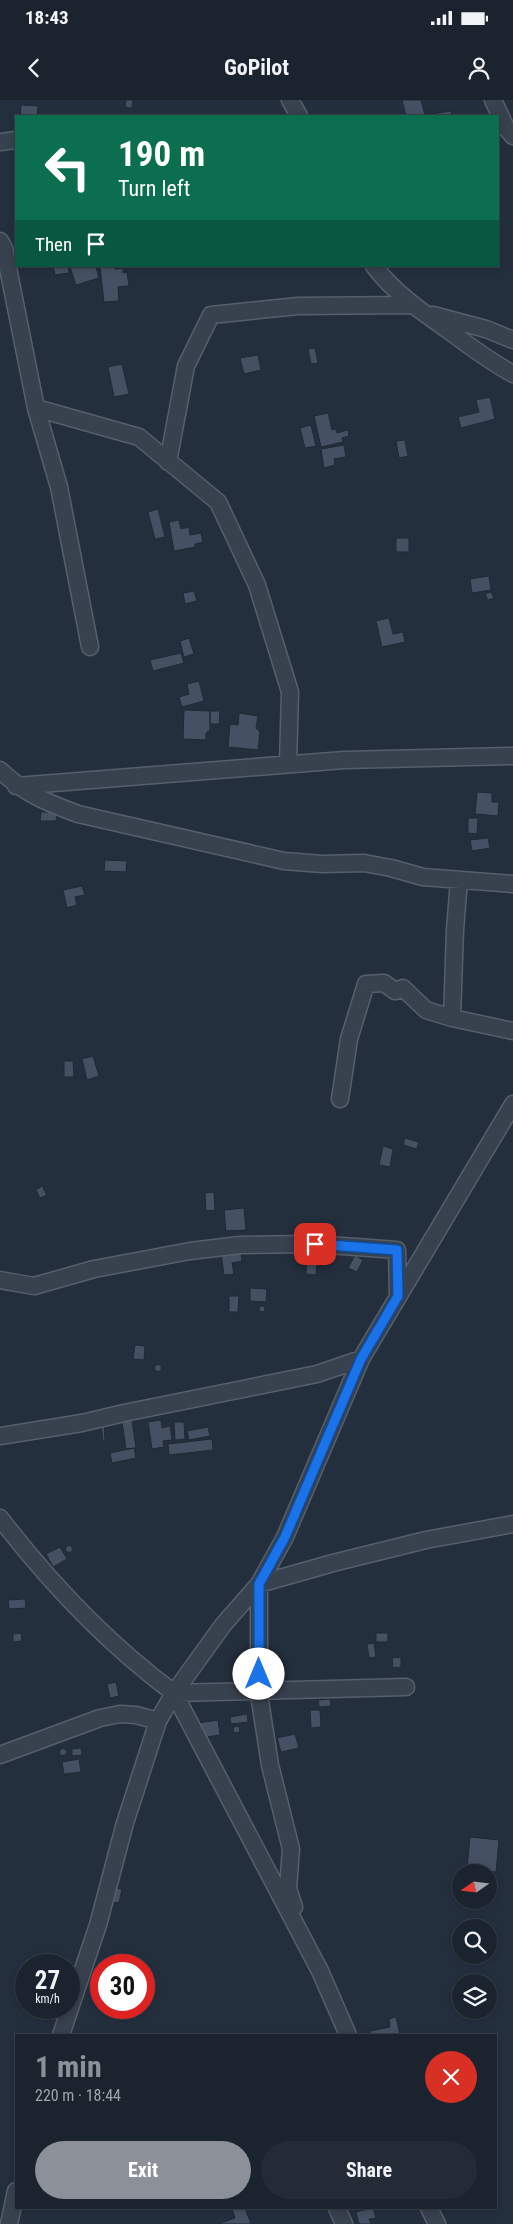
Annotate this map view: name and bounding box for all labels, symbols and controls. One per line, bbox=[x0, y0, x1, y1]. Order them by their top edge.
text: 18:43 bbox=[25, 6, 69, 29]
icon: back bbox=[20, 54, 48, 82]
icon: person bbox=[465, 54, 493, 82]
text: GoPilot bbox=[224, 55, 289, 80]
text: 190 m bbox=[118, 134, 205, 175]
icon: left bbox=[35, 135, 100, 200]
text: Turn left bbox=[118, 176, 190, 201]
icon: arrive bbox=[82, 230, 110, 258]
text: Then bbox=[35, 233, 72, 256]
pin bbox=[294, 1223, 336, 1265]
icon: arrive bbox=[301, 1230, 329, 1258]
position arrow bbox=[232, 1647, 284, 1699]
north arrow bbox=[452, 1864, 498, 1909]
map controls bbox=[452, 1864, 497, 2019]
button: search bbox=[452, 1919, 497, 1964]
speed limit sign: 30 bbox=[90, 1954, 155, 2019]
text: 27 bbox=[35, 1966, 60, 1995]
button: layers bbox=[452, 1974, 497, 2019]
text: km/h bbox=[35, 1992, 60, 2006]
text: 1 min bbox=[35, 2049, 102, 2084]
button: close bbox=[425, 2051, 477, 2103]
text: 220 m · 18:44 bbox=[35, 2086, 121, 2105]
button: Exit bbox=[35, 2141, 251, 2199]
button: Share bbox=[261, 2141, 477, 2199]

